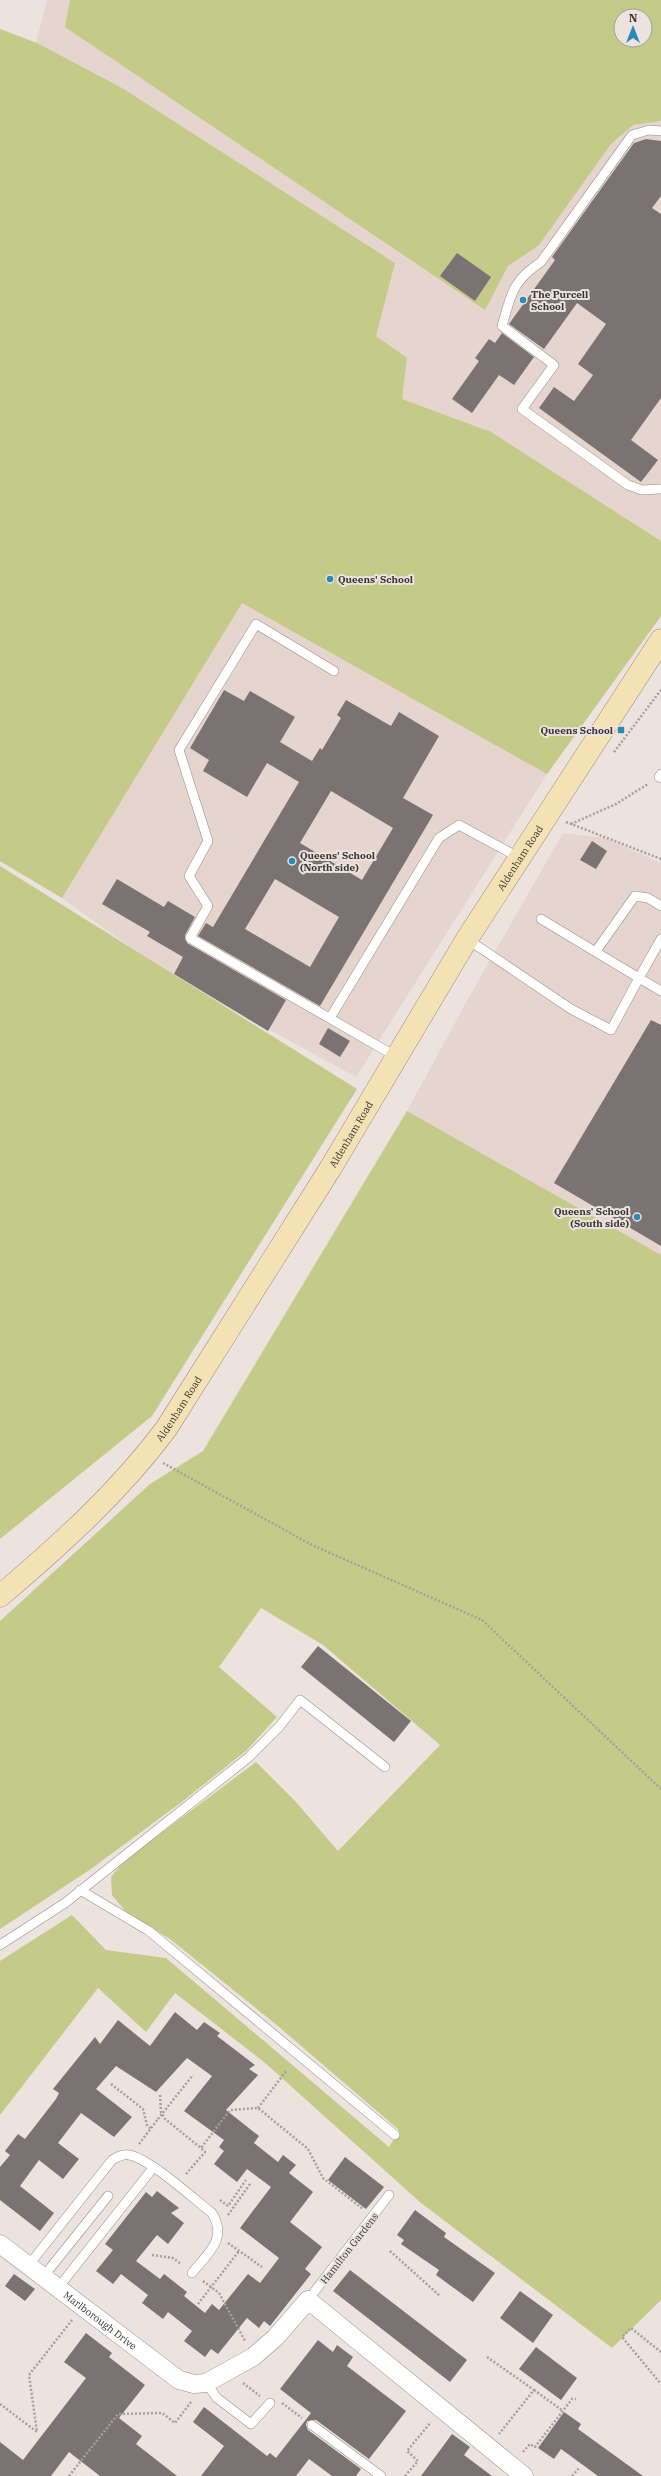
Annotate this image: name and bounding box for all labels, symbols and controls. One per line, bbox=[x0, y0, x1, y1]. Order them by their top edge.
north arrow bbox=[613, 8, 653, 48]
text: N bbox=[629, 11, 638, 25]
place label: The Purcell School bbox=[531, 288, 588, 313]
marker: The Purcell School bbox=[518, 295, 528, 305]
place label: Queens' School bbox=[338, 573, 413, 586]
marker: Queens' School bbox=[325, 574, 335, 584]
place label: Queens School bbox=[540, 724, 613, 737]
marker: Queens School bbox=[616, 725, 626, 735]
street label: Aldenham Road bbox=[494, 823, 546, 893]
place label: Queens' School (North side) bbox=[300, 849, 375, 874]
marker: Queens' School (North side) bbox=[287, 856, 297, 866]
street label: Aldenham Road bbox=[326, 1099, 376, 1170]
place label: Queens' School (South side) bbox=[554, 1205, 629, 1230]
marker: Queens' School (South side) bbox=[632, 1212, 642, 1222]
street label: Aldenham Road bbox=[153, 1374, 205, 1444]
street label: Hamilton Gardens bbox=[318, 2210, 381, 2287]
street label: Marlborough Drive bbox=[61, 2289, 139, 2353]

